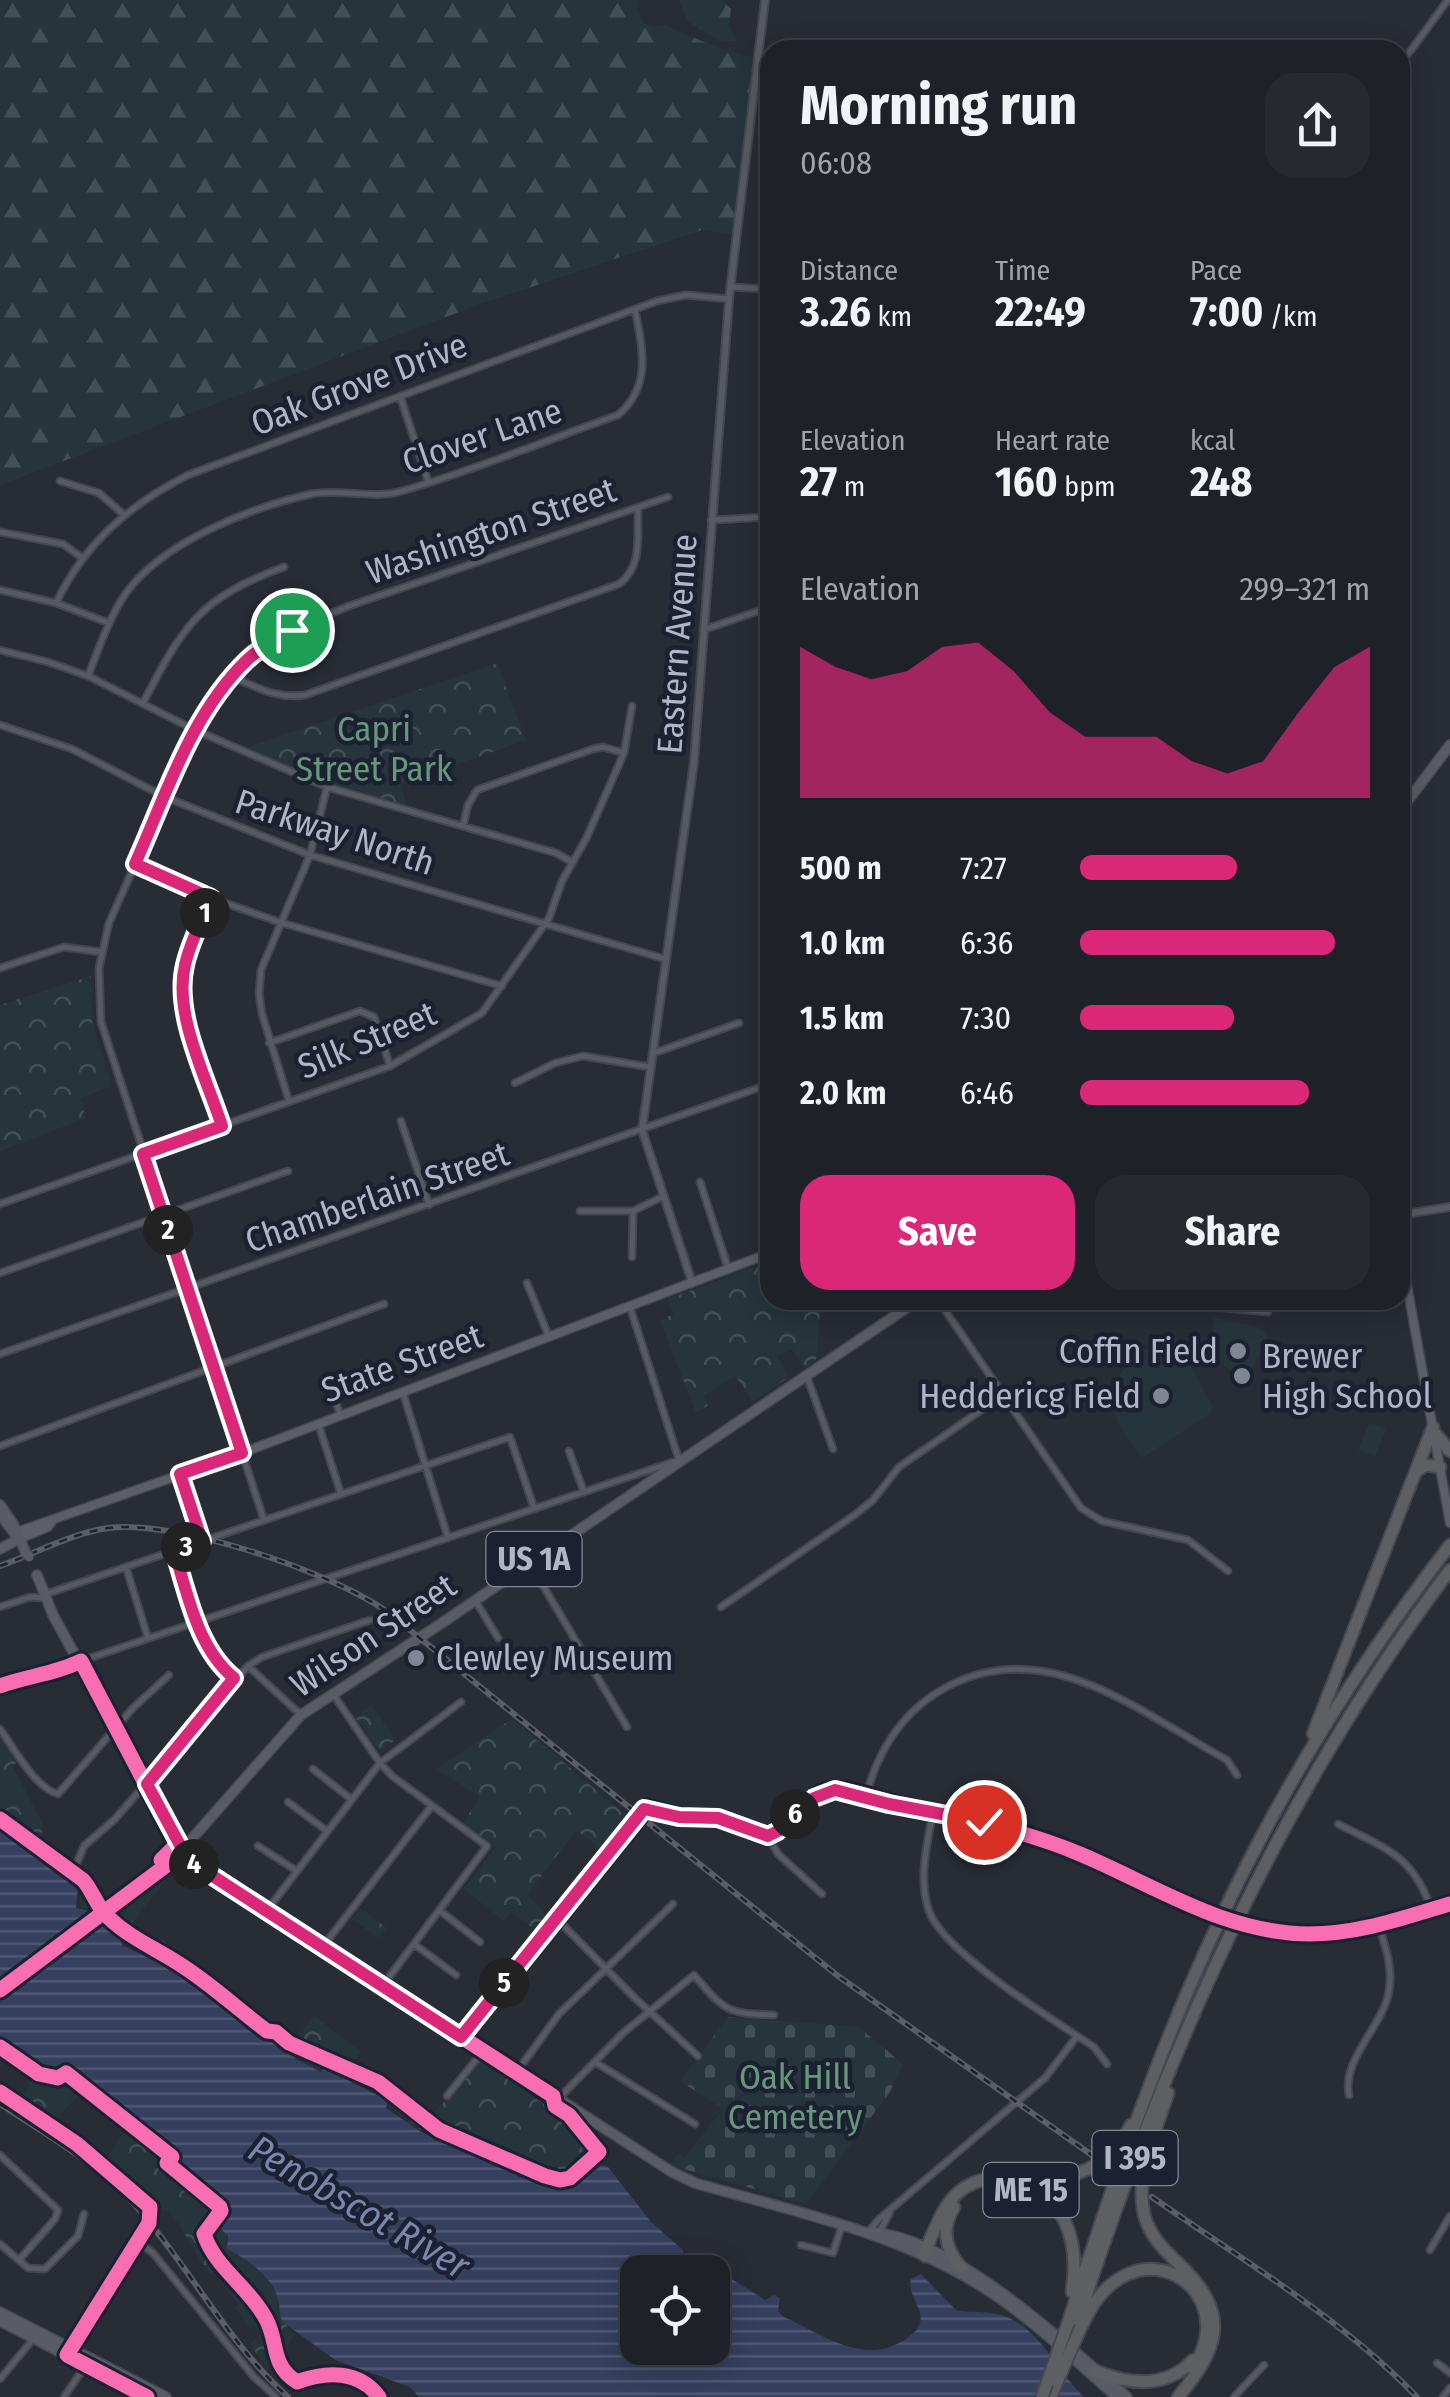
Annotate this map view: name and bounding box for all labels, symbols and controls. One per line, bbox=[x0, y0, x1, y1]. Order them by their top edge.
text: Morning run bbox=[800, 73, 1077, 139]
button: share bbox=[1265, 73, 1370, 178]
text: 06:08 bbox=[800, 144, 872, 182]
text: Distance bbox=[800, 254, 898, 287]
text: Time bbox=[995, 254, 1050, 287]
text: Pace bbox=[1190, 254, 1242, 287]
text: 3.26 bbox=[800, 287, 871, 337]
text: 22:49 bbox=[995, 287, 1086, 337]
text: 7:00 bbox=[1190, 287, 1263, 337]
text: km bbox=[871, 300, 912, 333]
text: /km bbox=[1263, 300, 1318, 333]
street label: Oak Grove Drive bbox=[245, 324, 473, 444]
street label: Clover Lane bbox=[397, 389, 567, 483]
text: Elevation bbox=[800, 424, 905, 457]
text: Heart rate bbox=[995, 424, 1110, 457]
text: kcal bbox=[1190, 424, 1235, 457]
text: 27 bbox=[800, 457, 837, 507]
text: 160 bbox=[995, 457, 1058, 507]
text: 248 bbox=[1190, 457, 1252, 507]
street label: Washington Street bbox=[361, 468, 622, 593]
text: m bbox=[837, 470, 865, 503]
text: bpm bbox=[1058, 470, 1116, 503]
street label: Eastern Avenue bbox=[648, 533, 706, 755]
text: Elevation bbox=[800, 570, 920, 608]
text: 299–321 m bbox=[1240, 570, 1370, 608]
pin bbox=[250, 588, 335, 673]
icon: arrive bbox=[265, 603, 320, 658]
park label: Capri Street Park bbox=[296, 708, 453, 790]
street label: Parkway North bbox=[230, 780, 440, 884]
text: 500 m bbox=[800, 849, 882, 887]
text: 7:27 bbox=[960, 849, 1007, 887]
pin: 1 bbox=[180, 888, 230, 938]
text: 1 bbox=[199, 896, 211, 929]
text: 1.0 km bbox=[800, 924, 885, 962]
text: 6:36 bbox=[960, 924, 1013, 962]
street label: Silk Street bbox=[292, 992, 443, 1088]
text: 1.5 km bbox=[800, 999, 884, 1037]
text: 7:30 bbox=[960, 999, 1011, 1037]
text: 2.0 km bbox=[800, 1074, 887, 1112]
text: 6:46 bbox=[960, 1074, 1014, 1112]
street label: Chamberlain Street bbox=[240, 1132, 515, 1262]
button: Save bbox=[800, 1175, 1075, 1290]
button: Share bbox=[1095, 1175, 1370, 1290]
pin: 2 bbox=[143, 1205, 193, 1255]
text: 2 bbox=[162, 1213, 174, 1246]
street label: State Street bbox=[316, 1314, 489, 1412]
place label: Coffin Field bbox=[1059, 1330, 1218, 1372]
place label: Brewer High School bbox=[1262, 1335, 1432, 1417]
marker: Coffin Field bbox=[1227, 1340, 1249, 1362]
marker: Brewer High School bbox=[1231, 1365, 1253, 1387]
place label: Heddericg Field bbox=[919, 1375, 1141, 1417]
marker: Heddericg Field bbox=[1150, 1385, 1172, 1407]
pin: 3 bbox=[161, 1522, 211, 1572]
text: 3 bbox=[179, 1530, 193, 1563]
road number: US 1A bbox=[486, 1532, 582, 1586]
street label: Wilson Street bbox=[282, 1564, 464, 1706]
place label: Clewley Museum bbox=[436, 1637, 673, 1679]
marker: Clewley Museum bbox=[405, 1647, 427, 1669]
pin bbox=[942, 1780, 1027, 1865]
pin: 6 bbox=[770, 1789, 820, 1839]
icon: check bbox=[957, 1795, 1012, 1850]
text: 6 bbox=[788, 1797, 802, 1830]
pin: 4 bbox=[169, 1839, 219, 1889]
text: 4 bbox=[187, 1847, 201, 1880]
pin: 5 bbox=[479, 1958, 529, 2008]
text: 5 bbox=[497, 1966, 511, 1999]
park label: Oak Hill Cemetery bbox=[728, 2056, 863, 2138]
water label: Penobscot River bbox=[241, 2125, 479, 2290]
road number: I 395 bbox=[1092, 2131, 1178, 2185]
road number: ME 15 bbox=[984, 2163, 1078, 2217]
map controls bbox=[620, 2255, 730, 2365]
button: locate bbox=[620, 2255, 730, 2365]

